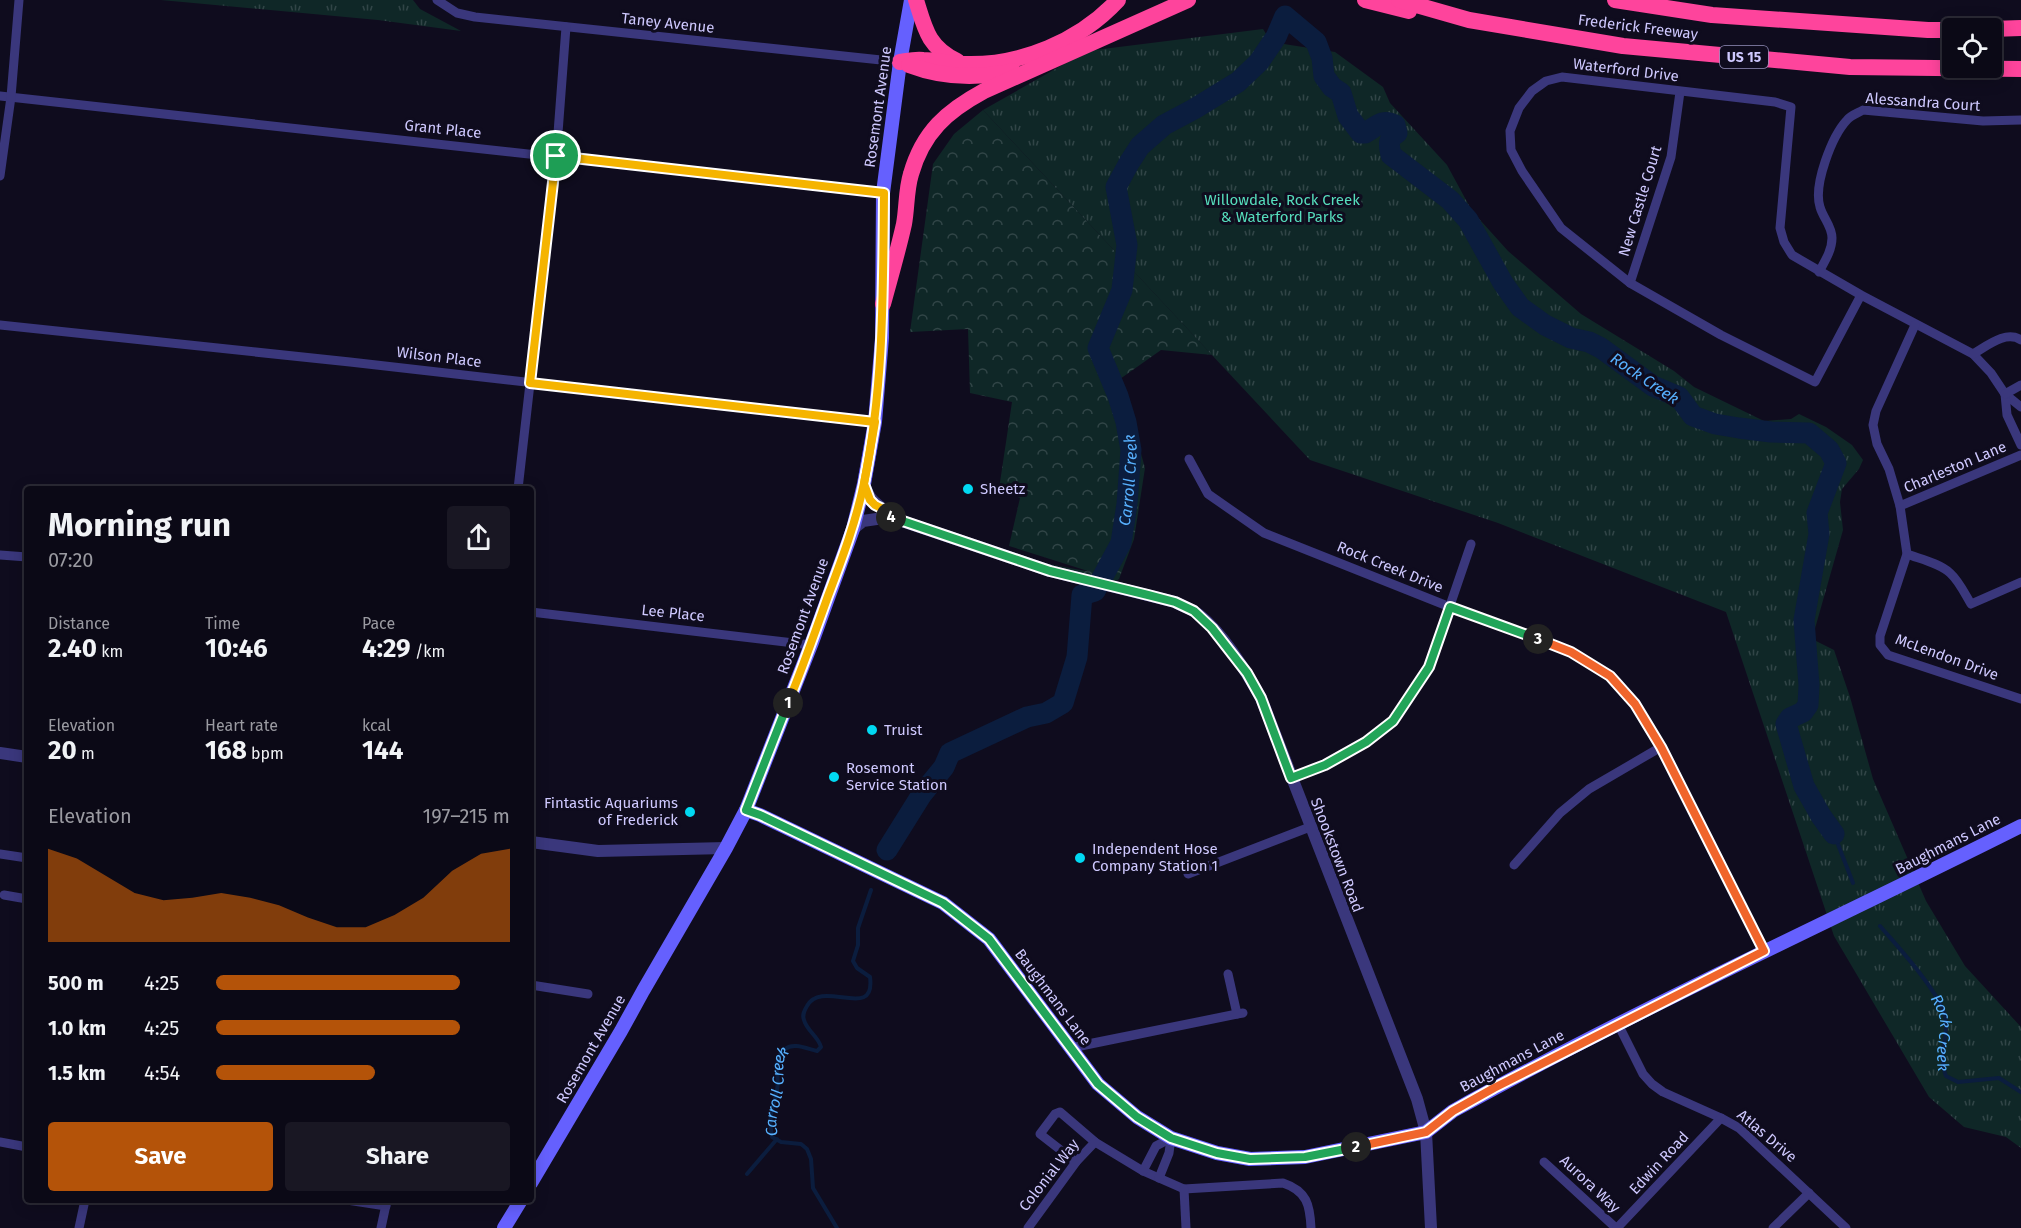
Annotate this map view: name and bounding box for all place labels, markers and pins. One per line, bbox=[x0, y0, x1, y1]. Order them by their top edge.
pin bbox=[530, 130, 581, 181]
place label: Sheetz bbox=[980, 480, 1026, 498]
marker: Sheetz bbox=[961, 482, 975, 496]
pin: 4 bbox=[876, 502, 906, 532]
pin: 3 bbox=[1523, 624, 1553, 654]
pin: 1 bbox=[773, 688, 803, 718]
place label: Truist bbox=[884, 721, 923, 739]
marker: Truist bbox=[865, 723, 879, 737]
place label: Rosemont Service Station bbox=[846, 759, 948, 794]
marker: Rosemont Service Station bbox=[827, 770, 841, 784]
place label: Fintastic Aquariums of Frederick bbox=[544, 794, 678, 829]
marker: Fintastic Aquariums of Frederick bbox=[683, 805, 697, 819]
place label: Independent Hose Company Station 1 bbox=[1092, 840, 1218, 875]
marker: Independent Hose Company Station 1 bbox=[1073, 851, 1087, 865]
pin: 2 bbox=[1341, 1132, 1371, 1162]

